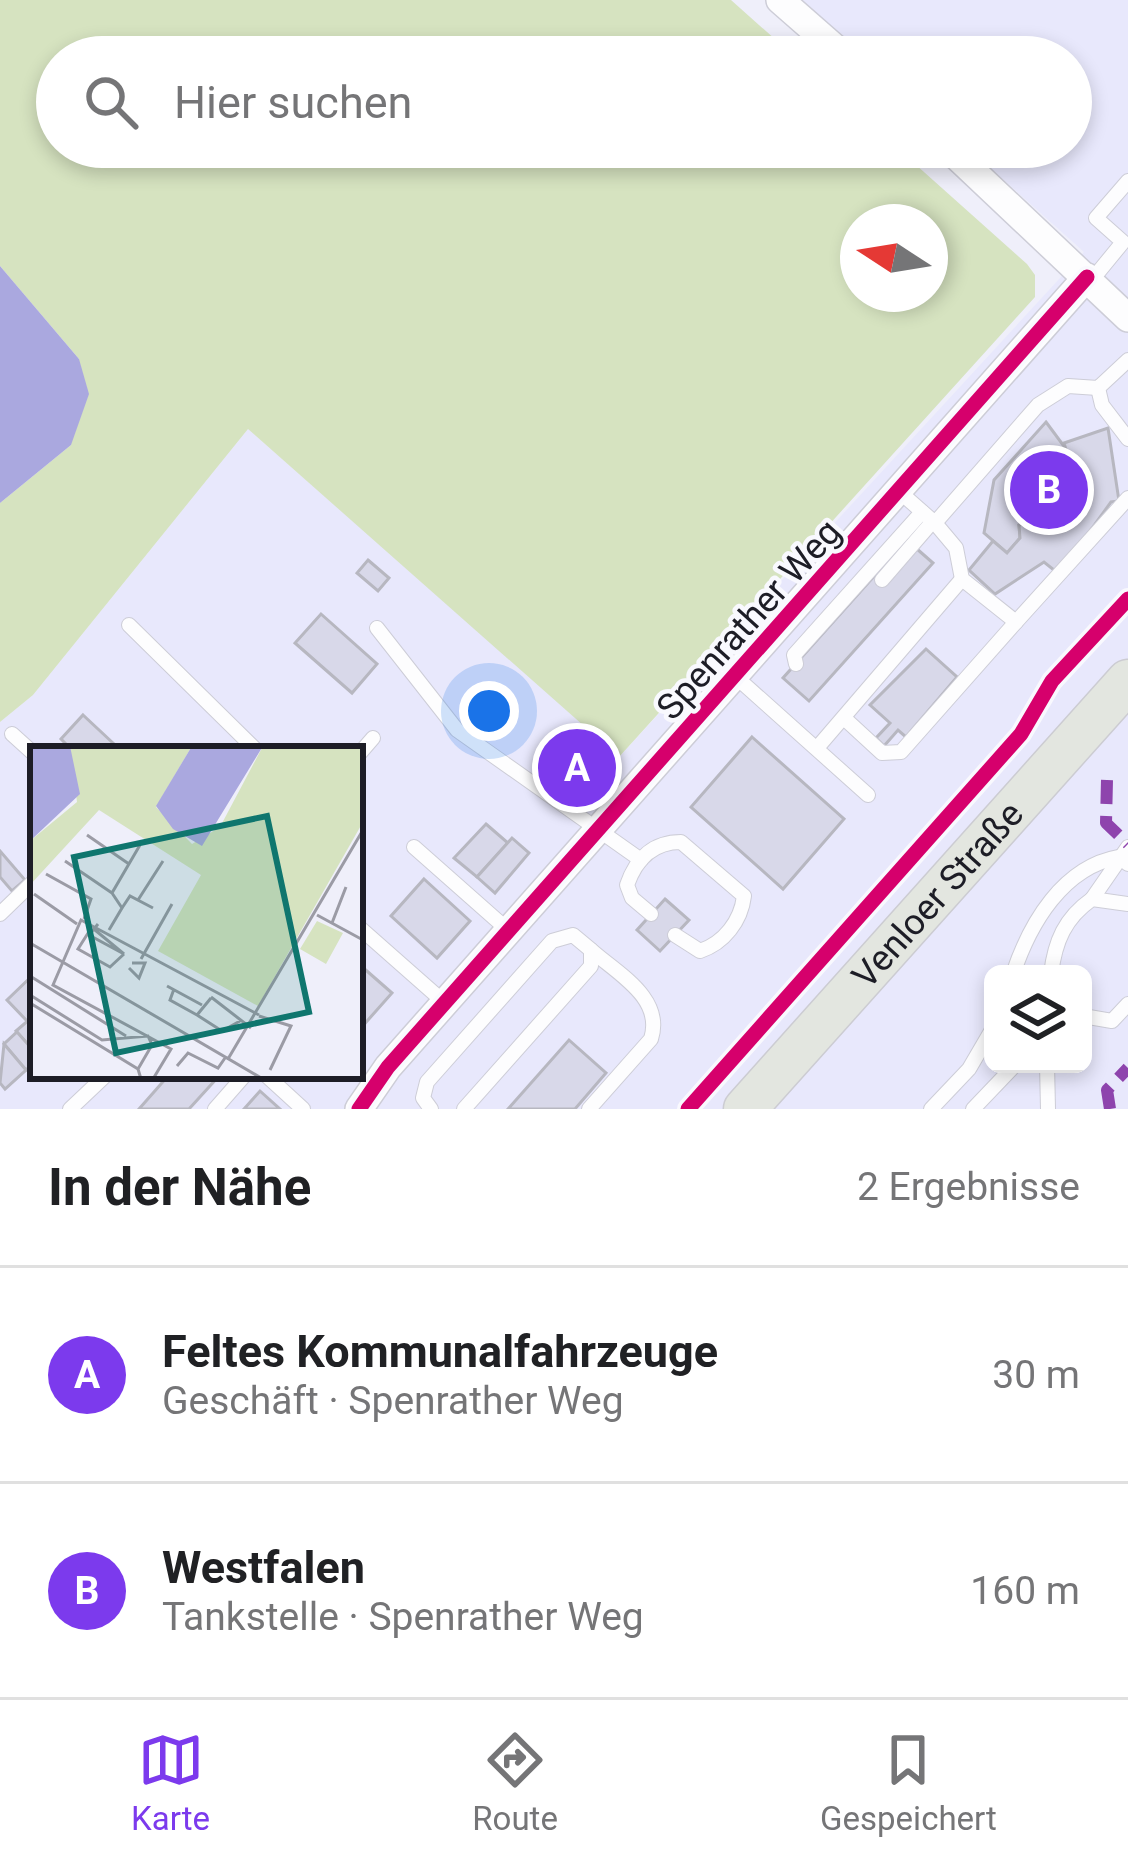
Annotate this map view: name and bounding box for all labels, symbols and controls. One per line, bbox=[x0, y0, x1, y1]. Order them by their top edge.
search box bbox=[36, 36, 1092, 168]
icon: search bbox=[78, 69, 144, 135]
text: Hier suchen bbox=[174, 76, 412, 129]
north arrow bbox=[840, 204, 948, 312]
pin: B bbox=[1010, 445, 1088, 535]
street label: Spenrather Weg bbox=[648, 511, 849, 728]
your location bbox=[459, 681, 519, 741]
pin: A bbox=[538, 723, 616, 813]
inset map bbox=[30, 746, 363, 1079]
street label: Venloer Straße bbox=[844, 793, 1032, 997]
map controls bbox=[984, 965, 1092, 1073]
button: layers bbox=[984, 965, 1092, 1073]
text: In der Nähe bbox=[48, 1158, 311, 1217]
text: 2 Ergebnisse bbox=[857, 1164, 1080, 1210]
text: Feltes Kommunalfahrzeuge bbox=[162, 1325, 718, 1378]
text: A bbox=[74, 1352, 100, 1398]
text: 30 m bbox=[992, 1352, 1080, 1398]
text: Geschäft · Spenrather Weg bbox=[162, 1378, 624, 1424]
text: Westfalen bbox=[162, 1541, 365, 1594]
text: B bbox=[75, 1568, 99, 1614]
text: 160 m bbox=[970, 1568, 1080, 1614]
text: Tankstelle · Spenrather Weg bbox=[162, 1594, 644, 1640]
tab: Karte bbox=[131, 1727, 210, 1838]
tab: Route bbox=[472, 1727, 558, 1838]
tab: Gespeichert bbox=[820, 1727, 997, 1838]

